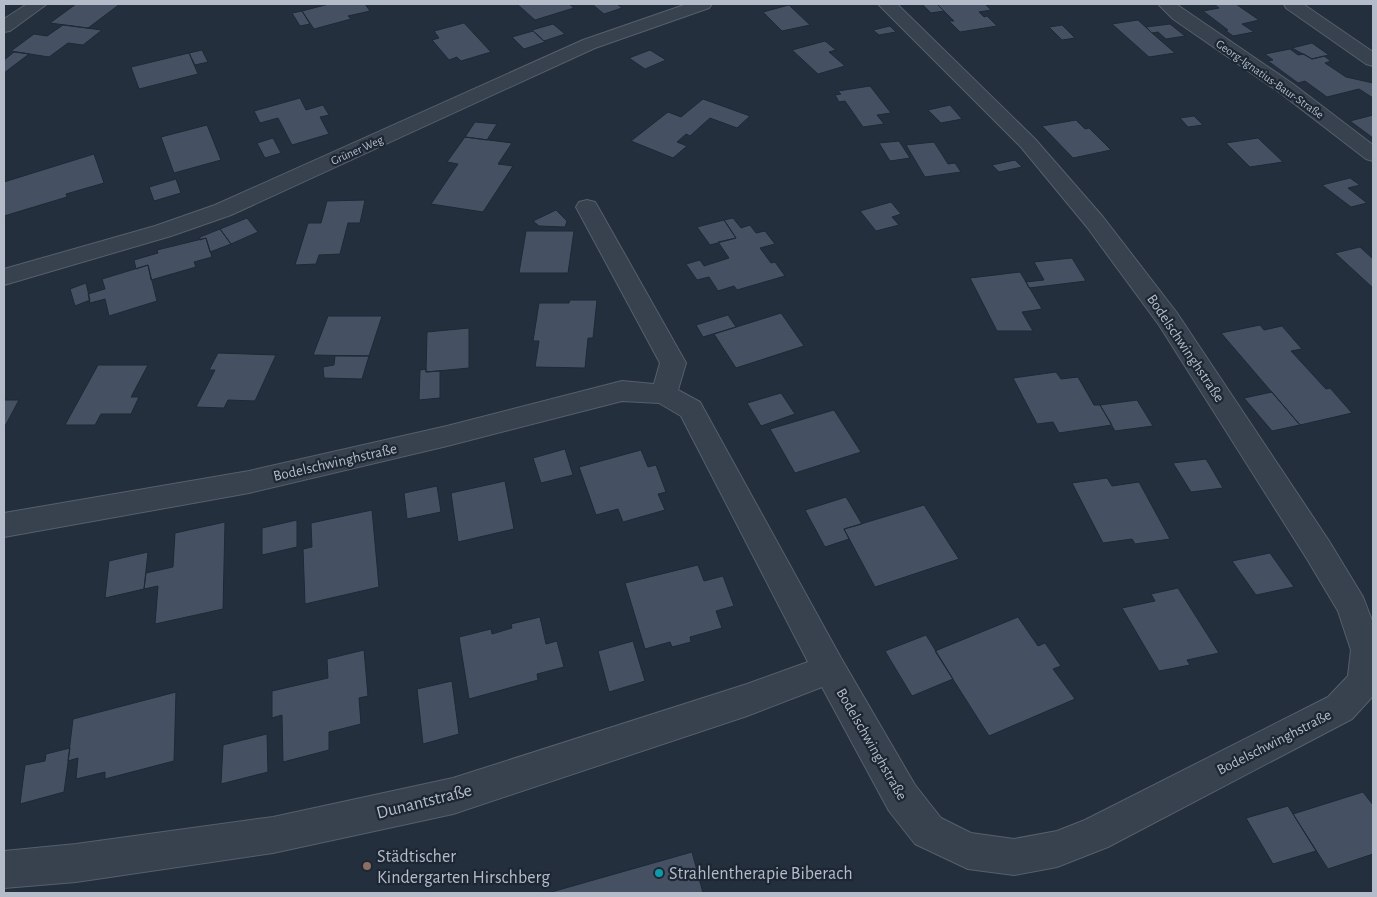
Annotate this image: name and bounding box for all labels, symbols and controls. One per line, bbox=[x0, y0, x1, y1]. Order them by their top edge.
street label: Georg-Ignatius-Baur-Straße bbox=[1214, 37, 1326, 121]
street label: Grüner Weg bbox=[329, 133, 385, 167]
street label: Bodelschwinghstraße bbox=[1144, 292, 1227, 405]
street label: Bodelschwinghstraße bbox=[272, 441, 398, 484]
street label: Bodelschwinghstraße bbox=[834, 686, 910, 803]
street label: Bodelschwinghstraße bbox=[1215, 707, 1334, 778]
street label: Dunantstraße bbox=[375, 781, 474, 823]
place label: Städtischer Kindergarten Hirschberg bbox=[377, 848, 550, 887]
marker: Städtischer Kindergarten Hirschberg bbox=[361, 860, 373, 872]
place label: Strahlentherapie Biberach bbox=[669, 865, 853, 883]
marker: Strahlentherapie Biberach bbox=[653, 867, 665, 879]

